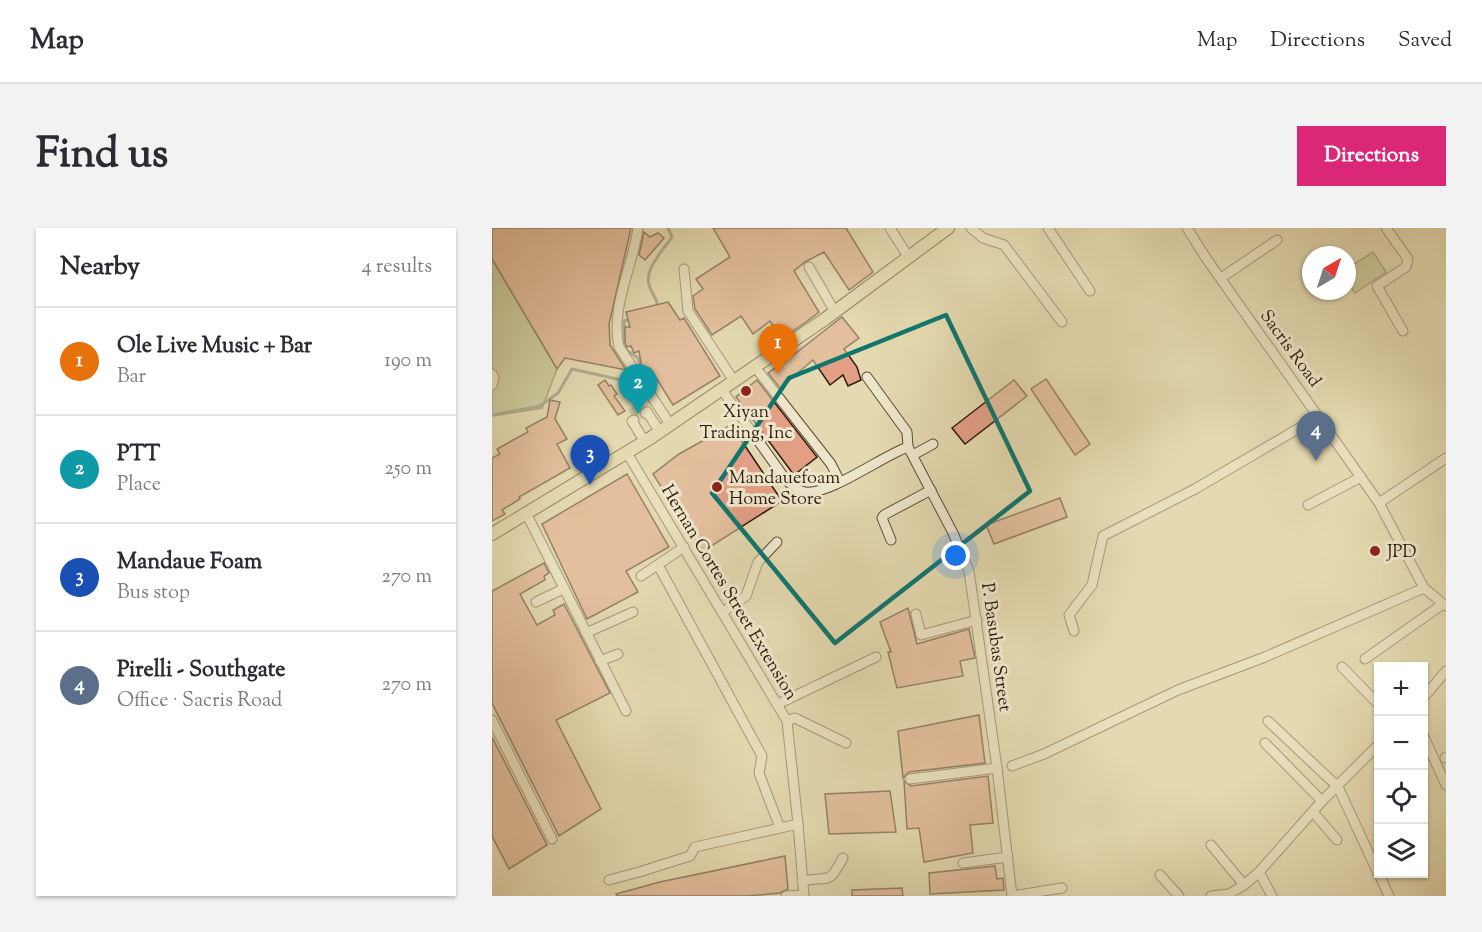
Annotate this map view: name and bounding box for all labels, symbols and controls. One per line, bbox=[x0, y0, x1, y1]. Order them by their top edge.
text: Map bbox=[30, 21, 84, 61]
text: Map bbox=[1197, 26, 1237, 56]
text: Directions bbox=[1270, 26, 1365, 56]
text: Saved bbox=[1398, 26, 1452, 56]
text: Find us bbox=[36, 126, 168, 186]
button: Directions bbox=[1297, 126, 1446, 186]
north arrow bbox=[1302, 246, 1356, 300]
text: Nearby bbox=[60, 249, 140, 286]
text: 4 results bbox=[361, 253, 432, 282]
street label: Sacris Road bbox=[1252, 305, 1326, 393]
pin: 1 bbox=[758, 324, 798, 374]
text: Ole Live Music + Bar bbox=[117, 331, 312, 363]
text: 1 bbox=[76, 347, 83, 376]
text: 190 m bbox=[384, 347, 432, 376]
text: Bar bbox=[117, 363, 146, 392]
pin: 2 bbox=[618, 364, 658, 414]
marker: Xiyan Trading, Inc bbox=[739, 384, 753, 398]
place label: Xiyan Trading, Inc bbox=[699, 400, 793, 447]
pin: 4 bbox=[1296, 412, 1336, 461]
pin: 3 bbox=[570, 436, 610, 485]
text: PTT bbox=[117, 439, 160, 471]
text: 2 bbox=[75, 455, 84, 484]
text: 250 m bbox=[384, 455, 432, 484]
place label: Mandauefoam Home Store bbox=[729, 466, 840, 513]
text: Place bbox=[117, 471, 161, 500]
street label: Hernan Cortes Street Extension bbox=[653, 480, 803, 706]
marker: Mandauefoam Home Store bbox=[710, 480, 724, 494]
place label: JPD bbox=[1386, 540, 1417, 566]
your location bbox=[941, 541, 970, 570]
marker: JPD bbox=[1368, 544, 1382, 558]
text: Mandaue Foam bbox=[117, 547, 262, 579]
text: 3 bbox=[75, 563, 84, 592]
text: 270 m bbox=[382, 563, 432, 592]
text: Bus stop bbox=[117, 579, 190, 608]
street label: P. Basubas Street bbox=[973, 581, 1017, 713]
text: Pirelli - Southgate bbox=[117, 655, 285, 687]
map controls bbox=[1374, 662, 1428, 878]
button: + bbox=[1374, 662, 1428, 716]
text: 4 bbox=[74, 671, 85, 700]
text: 270 m bbox=[382, 671, 432, 700]
text: Office · Sacris Road bbox=[117, 687, 282, 716]
button: − bbox=[1374, 716, 1428, 770]
button: locate bbox=[1374, 770, 1428, 824]
button: layers bbox=[1374, 824, 1428, 878]

